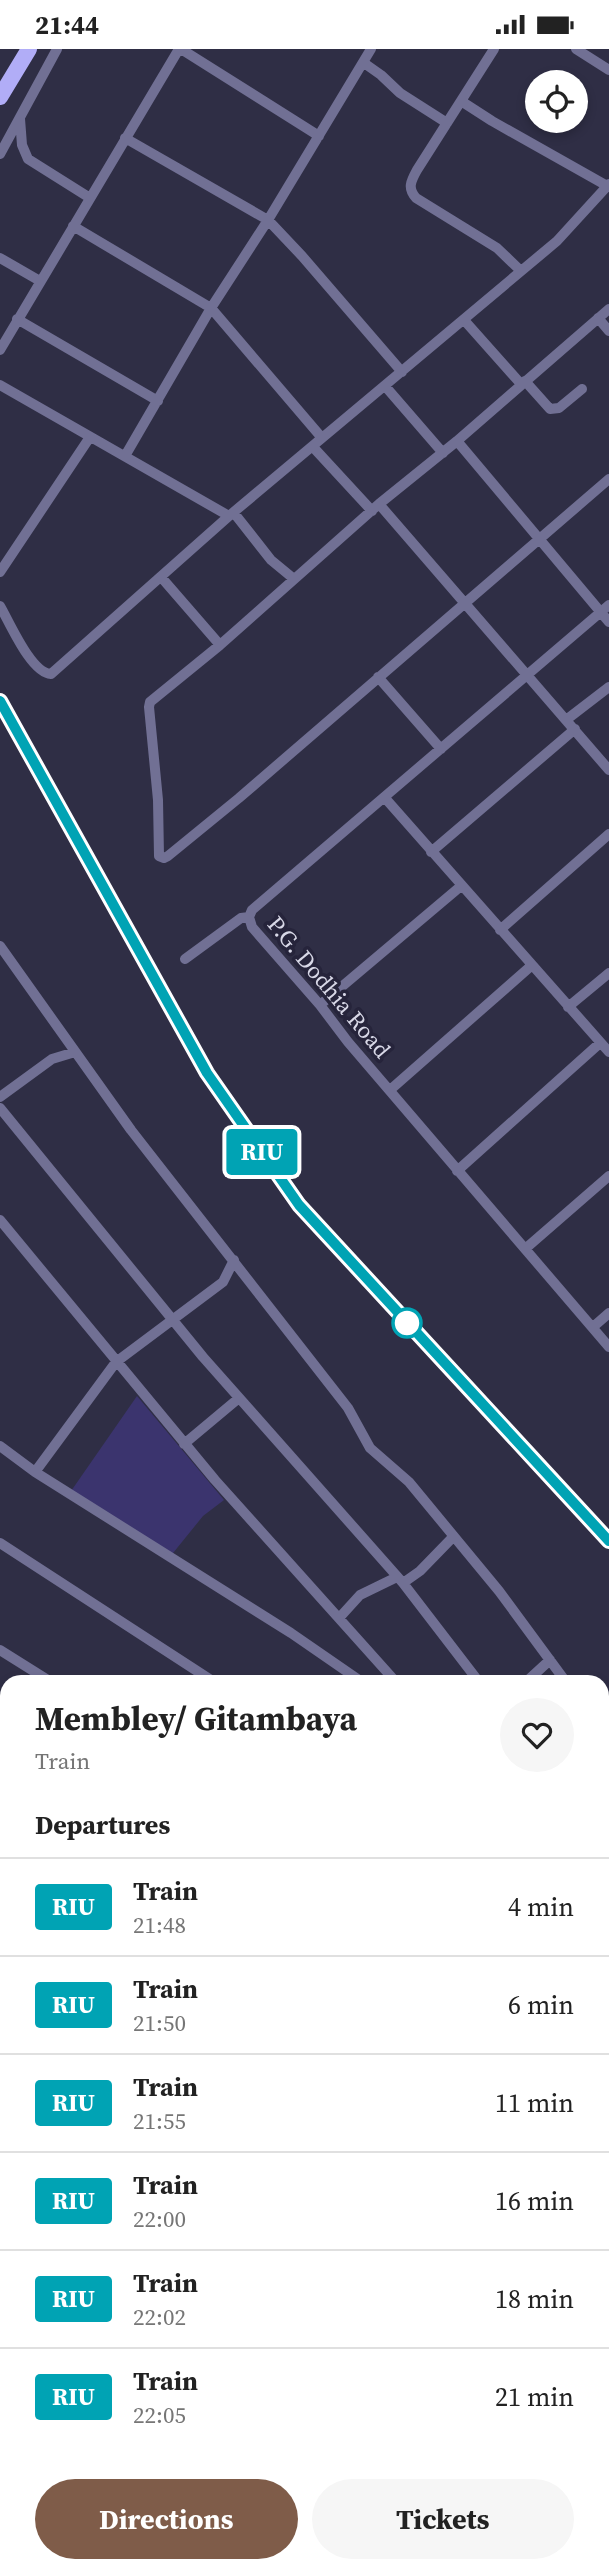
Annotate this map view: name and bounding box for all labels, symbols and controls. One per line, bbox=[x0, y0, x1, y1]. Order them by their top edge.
text: 21:44 bbox=[35, 7, 99, 43]
map controls bbox=[525, 70, 588, 133]
button: locate bbox=[525, 70, 588, 133]
street label: P.G. Dodhia Road bbox=[260, 909, 398, 1065]
line badge: RIU bbox=[222, 1129, 302, 1175]
text: RIU bbox=[240, 1135, 284, 1168]
unlabelled marker bbox=[392, 1308, 422, 1338]
text: Membley/ Gitambaya bbox=[35, 1696, 357, 1741]
button: heart bbox=[500, 1698, 574, 1772]
text: Train bbox=[35, 1745, 90, 1777]
text: Departures bbox=[35, 1807, 170, 1843]
text: Train bbox=[133, 1873, 198, 1909]
text: 4 min bbox=[508, 1889, 574, 1925]
text: RIU bbox=[52, 1890, 95, 1923]
text: 21:48 bbox=[133, 1909, 186, 1941]
text: Train bbox=[133, 1971, 198, 2007]
text: 6 min bbox=[508, 1987, 574, 2023]
text: RIU bbox=[52, 1988, 95, 2021]
text: 21:50 bbox=[133, 2007, 186, 2039]
text: Train bbox=[133, 2069, 198, 2105]
text: 11 min bbox=[495, 2085, 574, 2121]
text: RIU bbox=[52, 2086, 95, 2119]
text: 21:55 bbox=[133, 2105, 186, 2137]
text: Train bbox=[133, 2167, 198, 2203]
text: 16 min bbox=[495, 2183, 574, 2219]
text: RIU bbox=[52, 2184, 95, 2217]
text: 22:00 bbox=[133, 2203, 186, 2235]
text: Train bbox=[133, 2265, 198, 2301]
text: 18 min bbox=[495, 2281, 574, 2317]
text: RIU bbox=[52, 2282, 95, 2315]
text: 22:02 bbox=[133, 2301, 186, 2333]
text: Train bbox=[133, 2363, 198, 2399]
text: 21 min bbox=[495, 2379, 574, 2415]
text: RIU bbox=[52, 2380, 95, 2413]
text: 22:05 bbox=[133, 2399, 186, 2431]
button: Directions bbox=[35, 2479, 298, 2559]
button: Tickets bbox=[312, 2479, 574, 2559]

